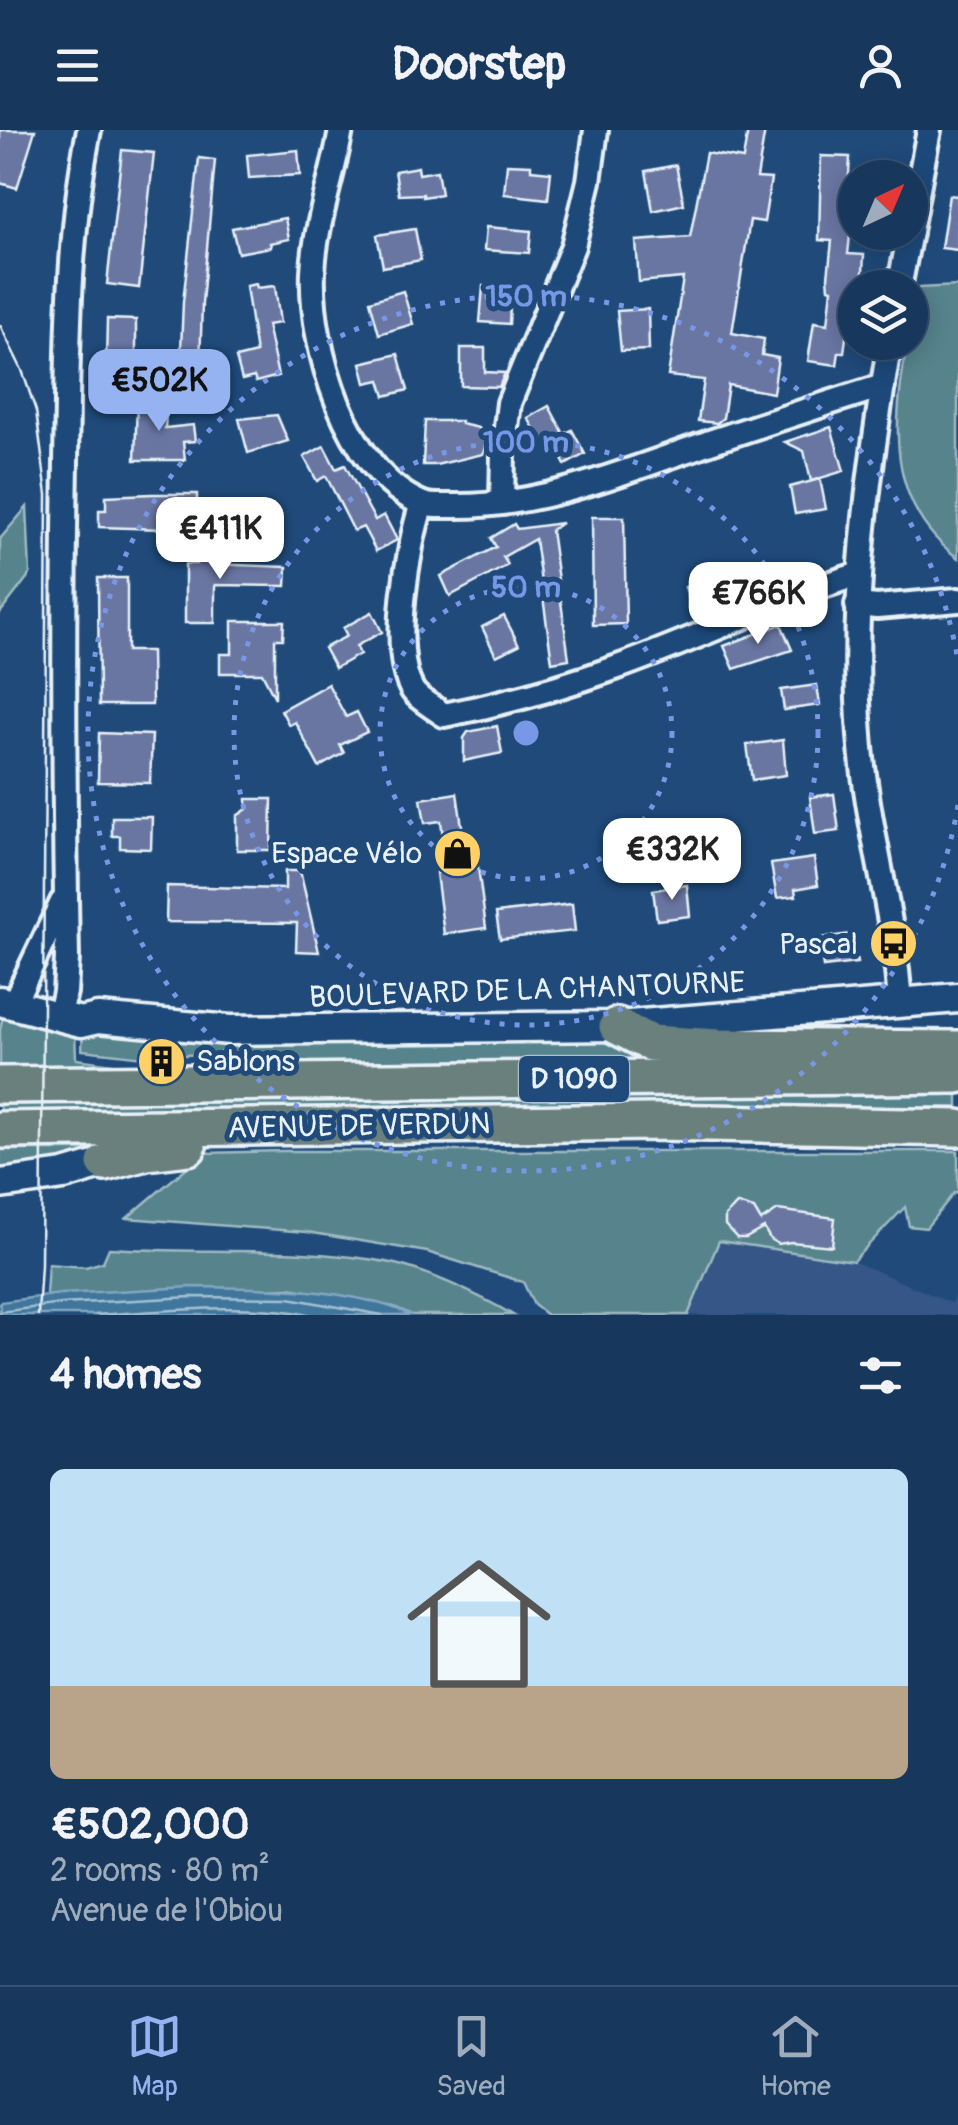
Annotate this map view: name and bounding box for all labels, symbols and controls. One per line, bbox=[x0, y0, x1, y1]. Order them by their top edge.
text: Doorstep bbox=[392, 37, 566, 93]
icon: menu bbox=[50, 38, 105, 93]
icon: person bbox=[853, 38, 908, 93]
north arrow bbox=[838, 160, 928, 250]
map controls bbox=[838, 160, 928, 360]
button: layers bbox=[838, 270, 928, 360]
text: 150 m bbox=[485, 278, 567, 315]
pin: €502K bbox=[89, 349, 229, 434]
text: €502K bbox=[110, 361, 208, 401]
text: 100 m bbox=[483, 424, 569, 461]
pin: €411K bbox=[150, 497, 290, 582]
text: €411K bbox=[178, 509, 262, 549]
pin: €766K bbox=[688, 562, 828, 647]
text: 50 m bbox=[491, 569, 561, 606]
text: €766K bbox=[711, 574, 805, 614]
centre of rings bbox=[508, 715, 544, 751]
pin: €332K bbox=[602, 818, 742, 903]
shop icon: Espace Vélo bbox=[431, 827, 483, 879]
text: €332K bbox=[625, 830, 719, 870]
place label: Espace Vélo bbox=[271, 835, 422, 872]
bus stop icon: Pascal bbox=[867, 918, 919, 970]
place label: Pascal bbox=[779, 926, 858, 963]
street label: BOULEVARD DE LA CHANTOURNE bbox=[308, 964, 746, 1016]
building icon: Sablons bbox=[135, 1035, 187, 1087]
place label: Sablons bbox=[196, 1043, 295, 1080]
road number: D 1090 bbox=[519, 1056, 629, 1102]
street label: AVENUE DE VERDUN bbox=[227, 1105, 491, 1147]
icon: filters bbox=[853, 1348, 908, 1403]
text: 4 homes bbox=[50, 1349, 201, 1401]
icon: home bbox=[389, 1534, 569, 1714]
text: €502,000 bbox=[50, 1799, 249, 1851]
text: 2 rooms · 80 m² bbox=[50, 1851, 270, 1891]
text: Avenue de l'Obiou bbox=[50, 1891, 283, 1931]
tab: Map bbox=[127, 2009, 182, 2104]
tab: Saved bbox=[436, 2009, 506, 2104]
tab: Home bbox=[760, 2009, 831, 2104]

